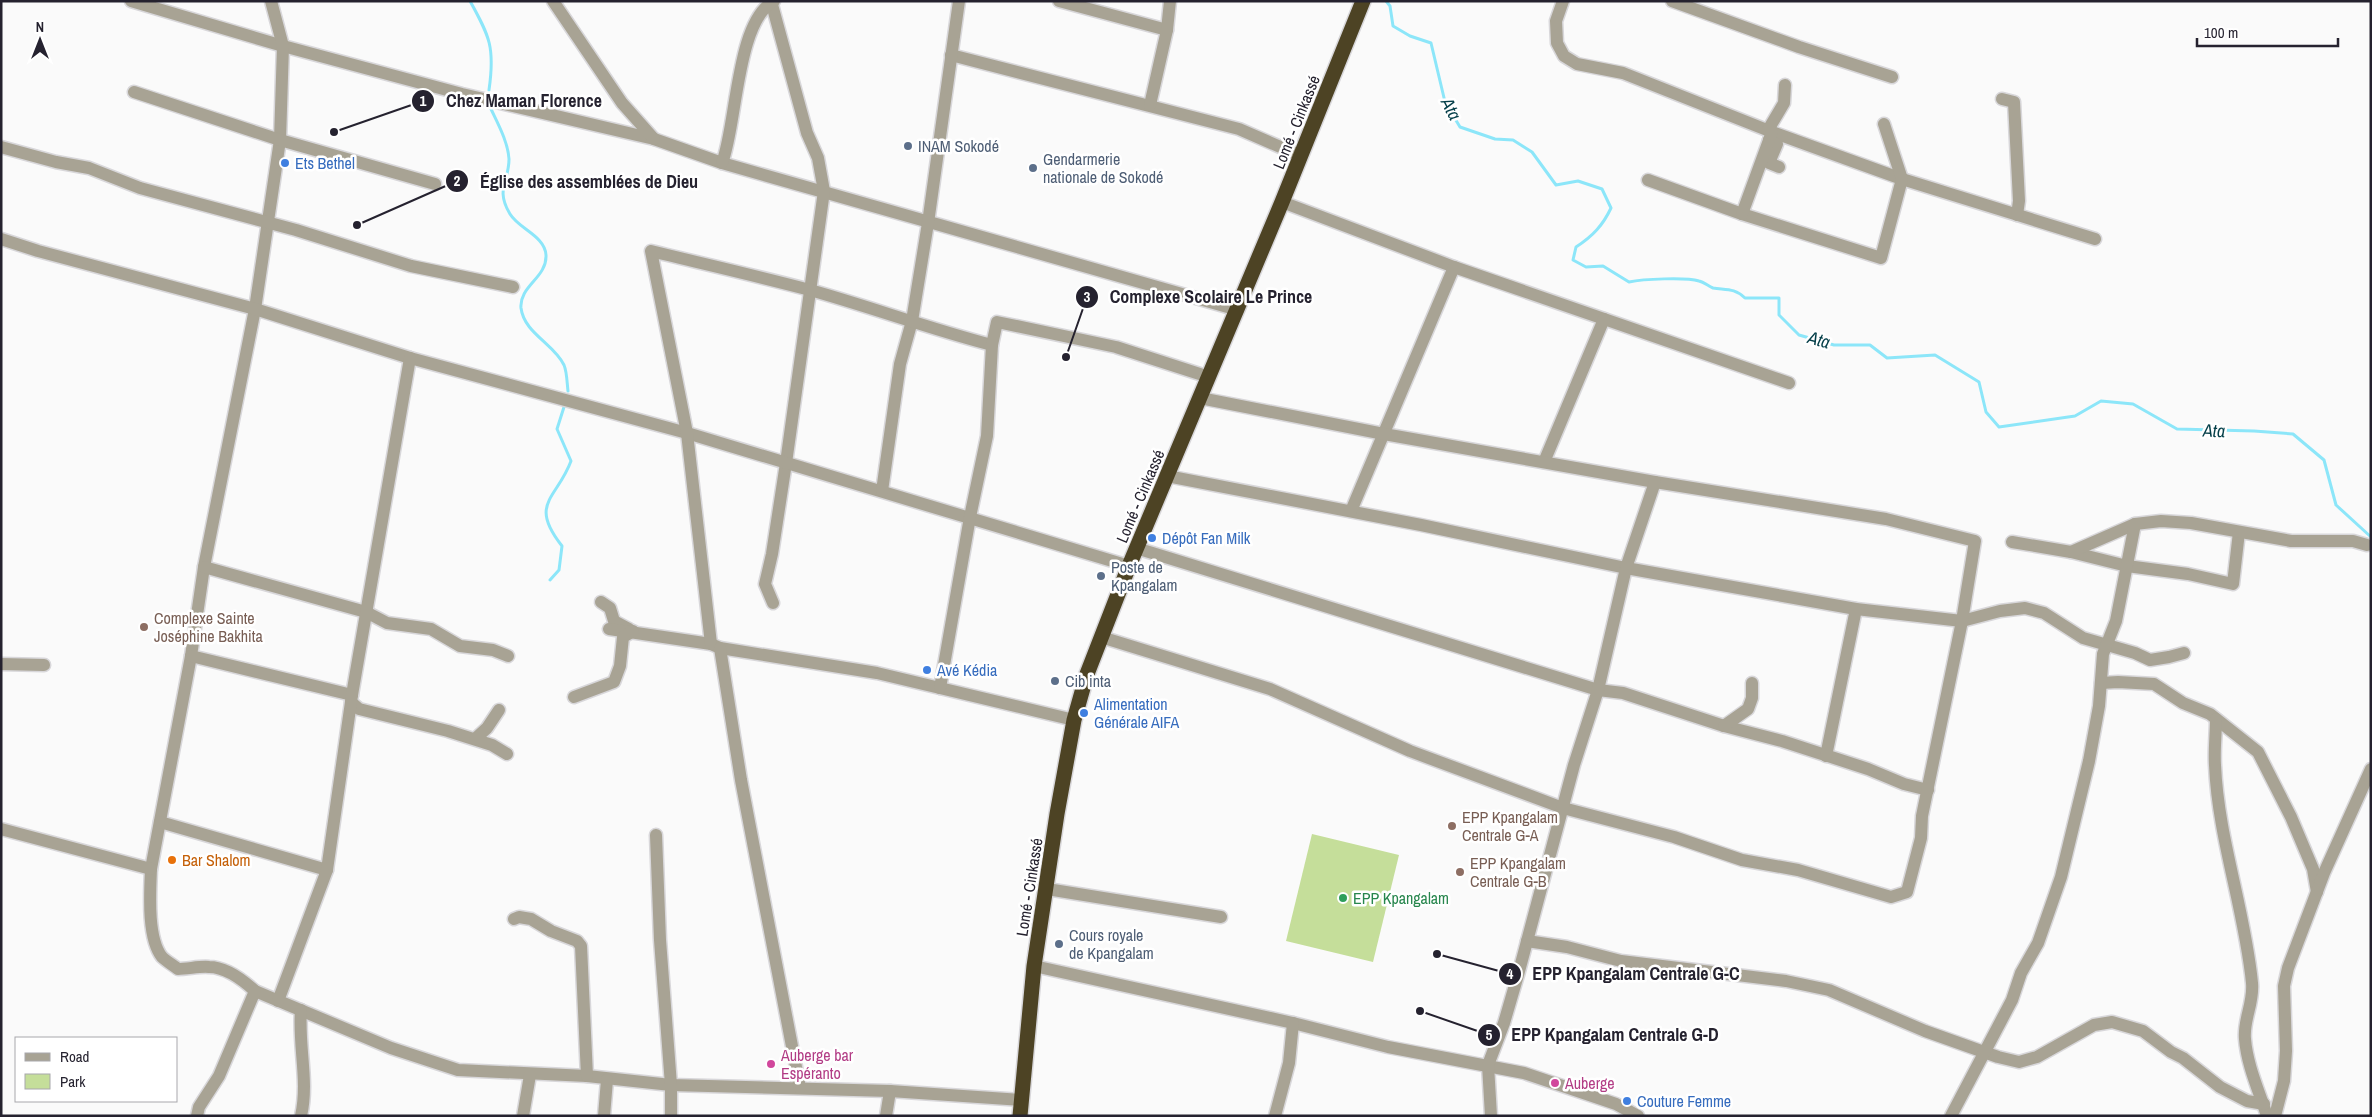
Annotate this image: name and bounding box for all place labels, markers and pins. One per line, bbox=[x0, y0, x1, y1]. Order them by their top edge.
callout: Chez Maman Florence bbox=[411, 85, 612, 118]
place label: INAM Sokodé bbox=[918, 135, 999, 157]
marker: INAM Sokodé bbox=[902, 140, 914, 152]
place label: Gendarmerie nationale de Sokodé bbox=[1043, 148, 1163, 188]
place label: Ets Bethel bbox=[295, 152, 355, 174]
marker: Ets Bethel bbox=[279, 157, 291, 169]
marker: Gendarmerie nationale de Sokodé bbox=[1027, 162, 1039, 174]
callout: Église des assemblées de Dieu bbox=[445, 165, 708, 198]
callout: Complexe Scolaire Le Prince bbox=[1075, 281, 1322, 314]
place label: Dépôt Fan Milk bbox=[1162, 527, 1251, 549]
marker: Dépôt Fan Milk bbox=[1146, 532, 1158, 544]
place label: Poste de Kpangalam bbox=[1111, 556, 1177, 596]
marker: Poste de Kpangalam bbox=[1095, 570, 1107, 582]
place label: Complexe Sainte Joséphine Bakhita bbox=[154, 607, 263, 647]
marker: Complexe Sainte Joséphine Bakhita bbox=[138, 621, 150, 633]
place label: Avé Kédia bbox=[936, 659, 998, 681]
marker: Avé Kédia bbox=[921, 664, 933, 676]
place label: Cib inta bbox=[1065, 670, 1112, 692]
marker: Cib inta bbox=[1049, 675, 1061, 687]
place label: Alimentation Générale AIFA bbox=[1093, 693, 1180, 733]
marker: Alimentation Générale AIFA bbox=[1078, 707, 1090, 719]
place label: EPP Kpangalam Centrale G-A bbox=[1462, 806, 1558, 846]
marker: EPP Kpangalam Centrale G-A bbox=[1446, 820, 1458, 832]
place label: Bar Shalom bbox=[182, 849, 251, 871]
place label: EPP Kpangalam Centrale G-B bbox=[1470, 852, 1566, 892]
marker: Bar Shalom bbox=[166, 854, 178, 866]
marker: EPP Kpangalam Centrale G-B bbox=[1454, 866, 1466, 878]
place label: EPP Kpangalam bbox=[1353, 887, 1449, 909]
marker: EPP Kpangalam bbox=[1337, 892, 1349, 904]
place label: Cours royale de Kpangalam bbox=[1069, 924, 1154, 964]
marker: Cours royale de Kpangalam bbox=[1053, 938, 1065, 950]
callout: EPP Kpangalam Centrale G-C bbox=[1497, 957, 1750, 990]
callout: EPP Kpangalam Centrale G-D bbox=[1477, 1019, 1729, 1052]
place label: Auberge bar Espéranto bbox=[780, 1044, 854, 1084]
marker: Auberge bar Espéranto bbox=[765, 1058, 777, 1070]
place label: Auberge bbox=[1564, 1072, 1615, 1094]
marker: Auberge bbox=[1549, 1077, 1561, 1089]
place label: Couture Femme bbox=[1637, 1090, 1731, 1112]
marker: Couture Femme bbox=[1621, 1095, 1633, 1107]

